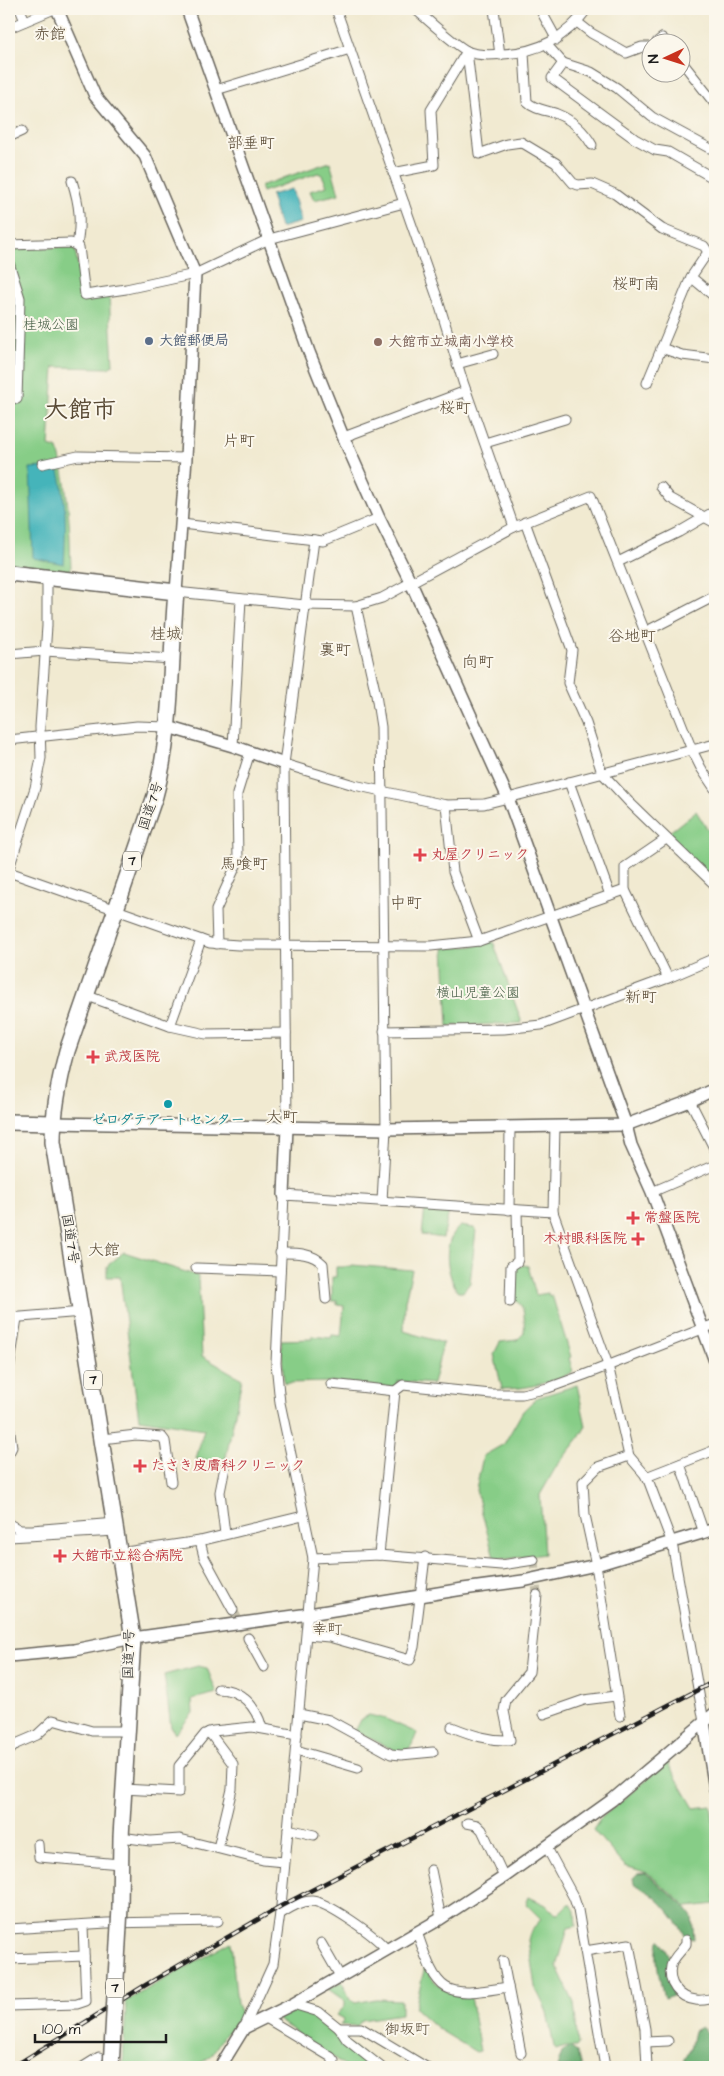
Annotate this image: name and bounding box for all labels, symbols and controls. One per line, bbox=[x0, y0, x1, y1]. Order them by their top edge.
district label: 赤館 bbox=[34, 23, 66, 45]
north arrow bbox=[642, 32, 692, 82]
text: N bbox=[644, 54, 664, 64]
district label: 部垂町 bbox=[227, 132, 275, 154]
district label: 桜町南 bbox=[612, 273, 660, 295]
park label: 桂城公園 bbox=[23, 315, 79, 335]
place label: 大館郵便局 bbox=[159, 331, 229, 351]
place label: 大館市立城南小学校 bbox=[388, 332, 514, 352]
marker: 大館郵便局 bbox=[143, 335, 155, 347]
marker: 大館市立城南小学校 bbox=[372, 336, 384, 348]
district label: 大館市 bbox=[44, 393, 116, 427]
district label: 桜町 bbox=[439, 397, 471, 419]
district label: 片町 bbox=[223, 430, 255, 452]
district label: 桂城 bbox=[150, 623, 182, 645]
district label: 谷地町 bbox=[608, 625, 656, 647]
district label: 裏町 bbox=[319, 639, 351, 661]
district label: 向町 bbox=[462, 651, 494, 673]
street label: 国道7号 bbox=[134, 779, 168, 833]
place label: 丸屋クリニック bbox=[431, 845, 529, 865]
marker: 丸屋クリニック bbox=[413, 848, 427, 862]
road number: 7 bbox=[123, 851, 141, 870]
district label: 馬喰町 bbox=[220, 853, 268, 875]
district label: 中町 bbox=[390, 892, 422, 914]
park label: 横山児童公園 bbox=[436, 983, 520, 1003]
district label: 新町 bbox=[625, 986, 657, 1008]
place label: 武茂医院 bbox=[104, 1047, 160, 1067]
marker: 武茂医院 bbox=[86, 1050, 100, 1064]
marker: ゼロダテアートセンター bbox=[162, 1098, 174, 1110]
district label: 大町 bbox=[266, 1106, 298, 1128]
place label: ゼロダテアートセンター bbox=[91, 1110, 245, 1130]
place label: 常盤医院 bbox=[644, 1208, 700, 1228]
marker: 常盤医院 bbox=[626, 1211, 640, 1225]
street label: 国道7号 bbox=[56, 1212, 84, 1266]
place label: 木村眼科医院 bbox=[543, 1229, 627, 1249]
marker: 木村眼科医院 bbox=[631, 1232, 645, 1246]
district label: 大館 bbox=[88, 1239, 120, 1261]
road number: 7 bbox=[84, 1370, 102, 1390]
place label: たさき皮膚科クリニック bbox=[151, 1456, 305, 1476]
marker: たさき皮膚科クリニック bbox=[133, 1459, 147, 1473]
place label: 大館市立総合病院 bbox=[71, 1546, 183, 1566]
marker: 大館市立総合病院 bbox=[53, 1549, 67, 1563]
district label: 幸町 bbox=[312, 1619, 343, 1640]
street label: 国道7号 bbox=[119, 1629, 139, 1679]
road number: 7 bbox=[106, 1979, 124, 1998]
scale bar bbox=[35, 2011, 166, 2043]
text: 100 m bbox=[42, 2019, 81, 2040]
district label: 御坂町 bbox=[384, 2019, 430, 2040]

